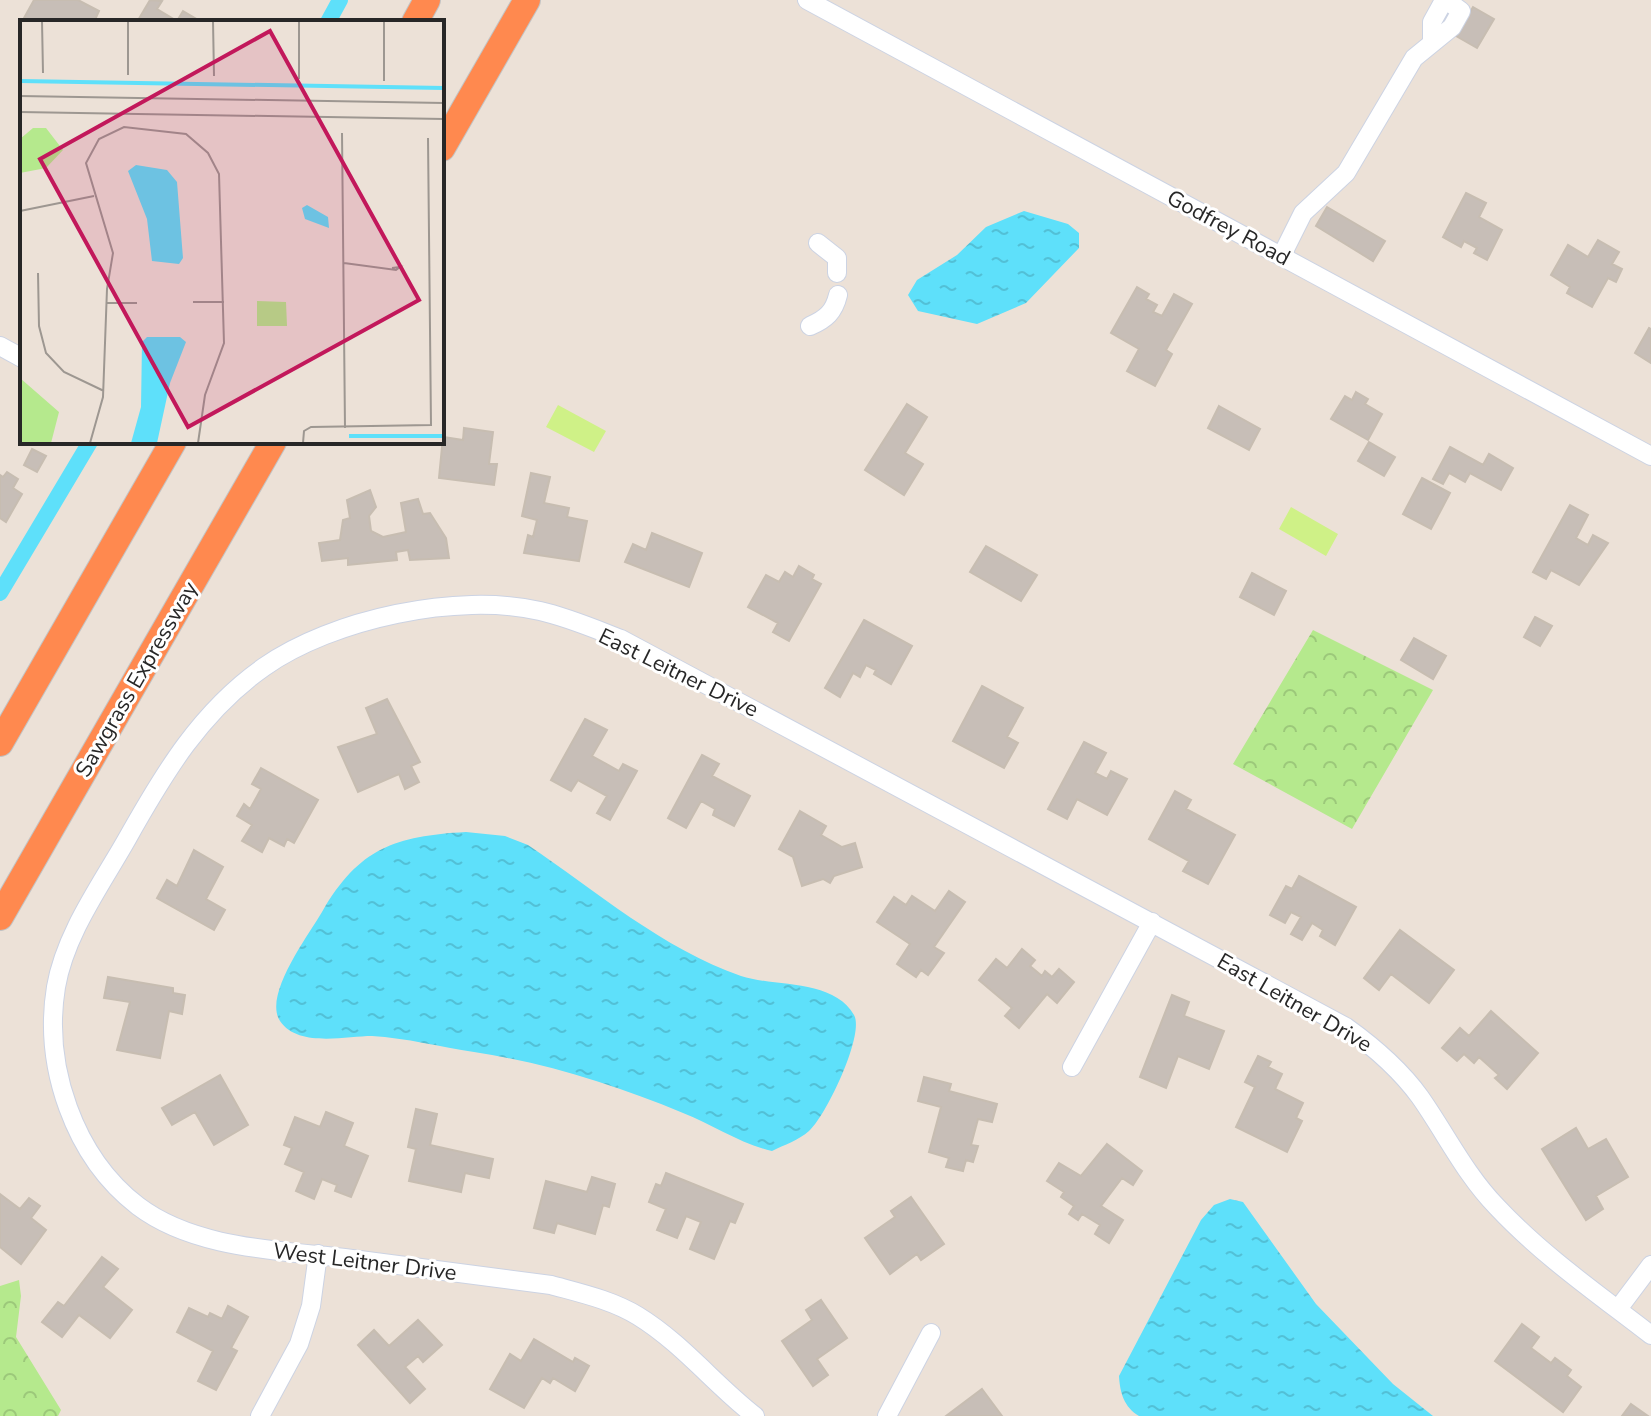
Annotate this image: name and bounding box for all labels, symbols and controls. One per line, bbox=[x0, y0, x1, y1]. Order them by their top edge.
inset map bbox=[20, 20, 444, 444]
street label: Godfrey Road bbox=[1162, 183, 1296, 273]
street label: Sawgrass Expressway bbox=[69, 576, 206, 783]
street label: East Leitner Drive bbox=[594, 621, 764, 725]
street label: East Leitner Drive bbox=[1211, 946, 1378, 1059]
street label: West Leitner Drive bbox=[271, 1236, 458, 1288]

